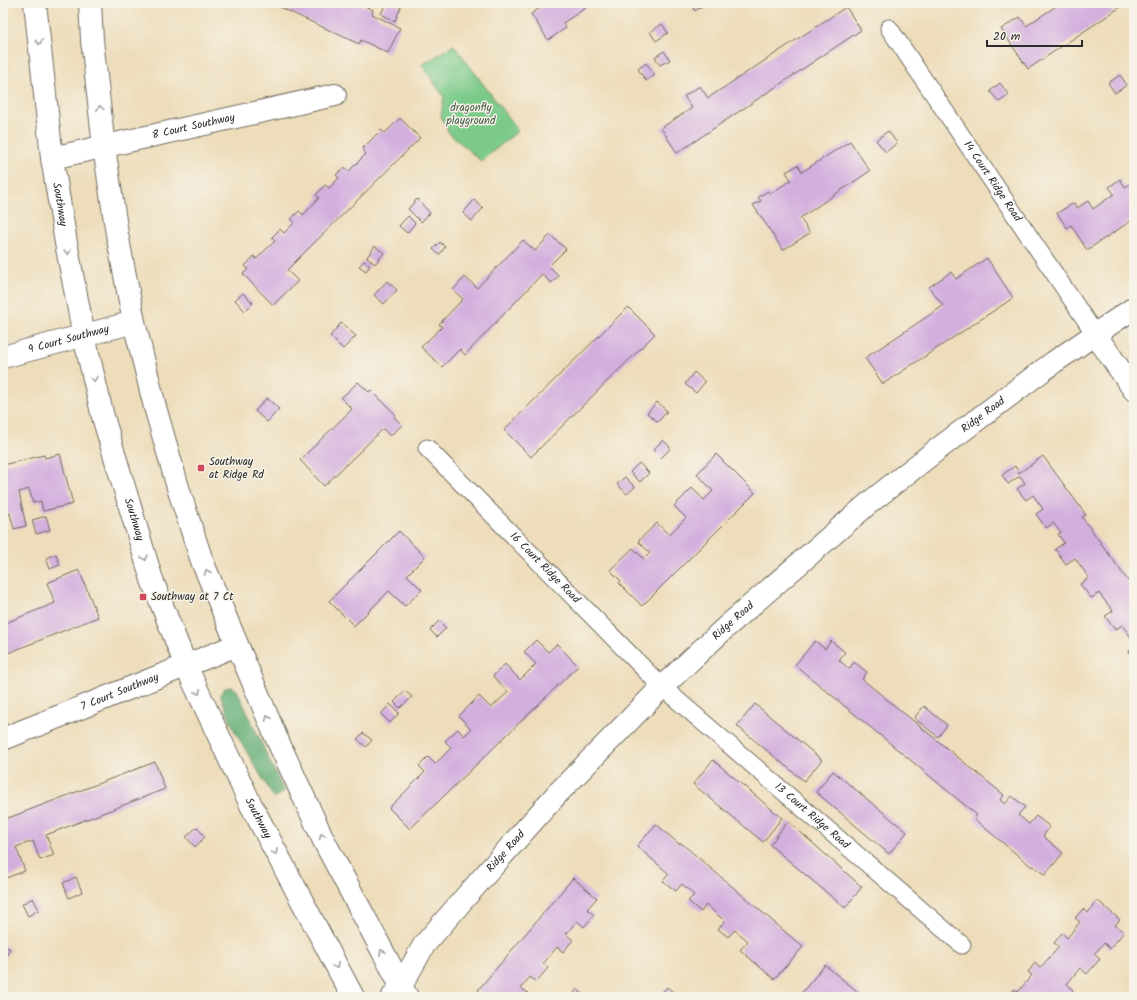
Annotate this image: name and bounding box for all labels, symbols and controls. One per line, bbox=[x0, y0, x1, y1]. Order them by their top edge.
scale bar bbox=[987, 22, 1082, 48]
text: 20 m bbox=[993, 27, 1021, 46]
one-way arrow bbox=[34, 39, 43, 45]
park label: dragonfly playground bbox=[446, 99, 496, 130]
one-way arrow bbox=[96, 105, 105, 111]
street label: 8 Court Southway bbox=[150, 108, 237, 144]
street label: 14 Court Ridge Road bbox=[958, 137, 1026, 226]
street label: Southway bbox=[47, 181, 72, 228]
one-way arrow bbox=[63, 249, 71, 255]
street label: 9 Court Southway bbox=[26, 320, 112, 359]
one-way arrow bbox=[90, 376, 98, 383]
street label: Ridge Road bbox=[957, 392, 1009, 438]
place label: Southway at Ridge Rd bbox=[209, 453, 264, 484]
marker: Southway at Ridge Rd bbox=[196, 463, 206, 473]
street label: Southway bbox=[119, 496, 149, 544]
street label: 16 Court Ridge Road bbox=[505, 528, 585, 608]
one-way arrow bbox=[140, 555, 149, 562]
one-way arrow bbox=[204, 569, 212, 577]
place label: Southway at 7 Ct bbox=[151, 588, 234, 606]
marker: Southway at 7 Ct bbox=[138, 592, 148, 602]
street label: Ridge Road bbox=[708, 597, 759, 645]
street label: 7 Court Southway bbox=[78, 668, 162, 716]
one-way arrow bbox=[193, 688, 201, 695]
one-way arrow bbox=[264, 715, 272, 722]
street label: 13 Court Ridge Road bbox=[770, 778, 854, 854]
street label: Southway bbox=[240, 795, 277, 843]
street label: Ridge Road bbox=[482, 826, 530, 877]
one-way arrow bbox=[319, 833, 327, 841]
one-way arrow bbox=[271, 847, 278, 855]
one-way arrow bbox=[380, 948, 387, 956]
one-way arrow bbox=[332, 962, 339, 970]

